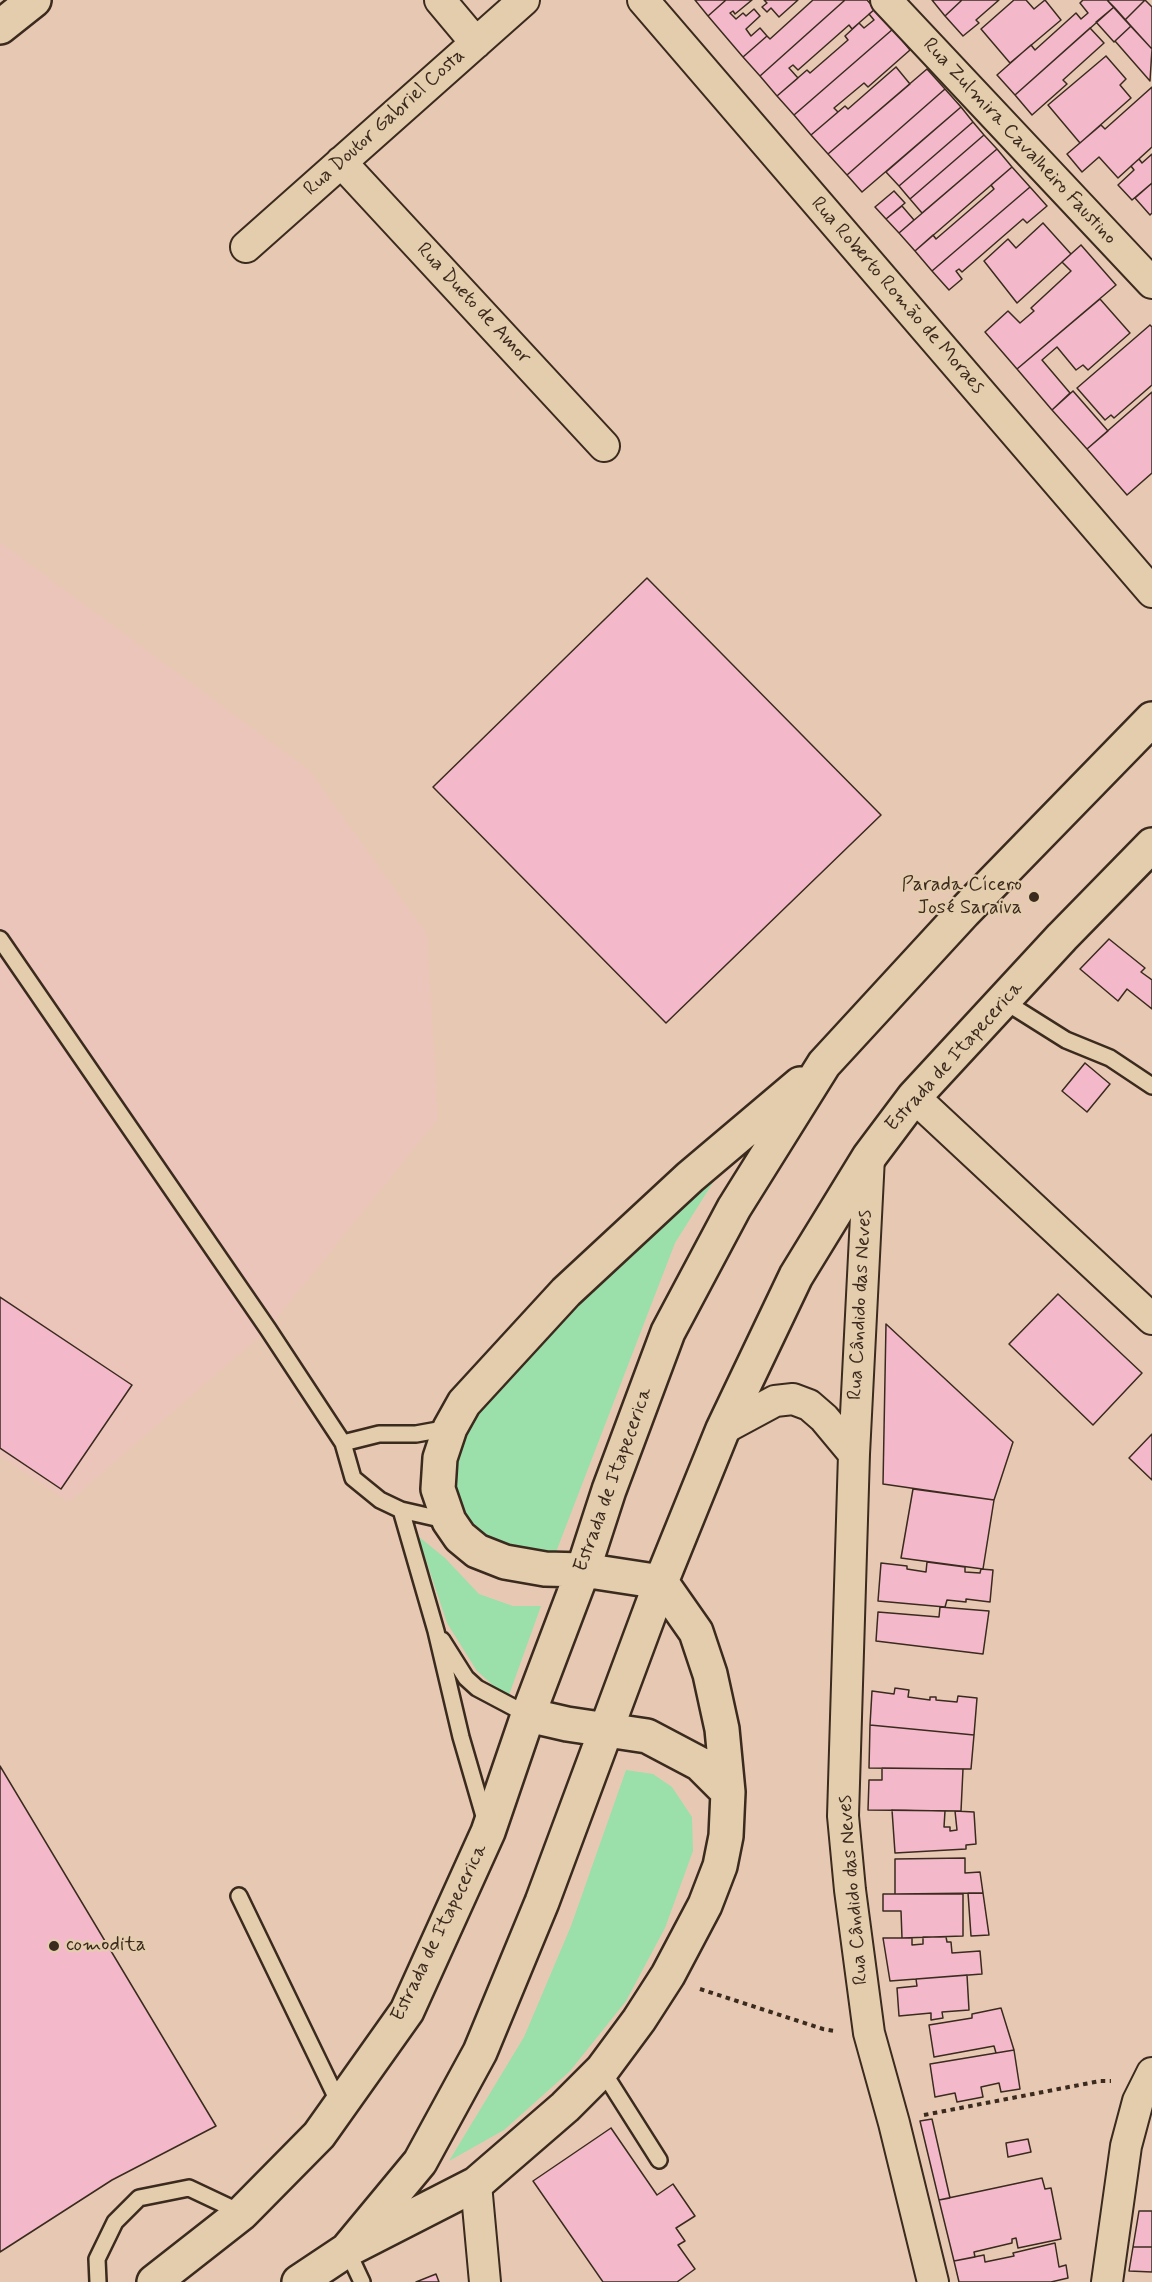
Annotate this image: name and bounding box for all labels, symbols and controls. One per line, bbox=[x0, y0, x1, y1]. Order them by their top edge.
street label: Rua Zulmira Cavalheiro Faustino bbox=[917, 34, 1121, 250]
street label: Rua Doutor Gabriel Costa bbox=[299, 44, 471, 202]
street label: Rua Roberto Romão de Moraes bbox=[805, 193, 989, 399]
street label: Rua Dueto de Amor bbox=[411, 238, 535, 370]
place label: Parada Cícero José Saraiva bbox=[901, 874, 1022, 921]
marker: Parada Cícero José Saraiva bbox=[1027, 890, 1041, 904]
street label: Estrada de Itapecerica bbox=[881, 977, 1029, 1137]
street label: Rua Cândido das Neves bbox=[844, 1209, 878, 1401]
street label: Estrada de Itapecerica bbox=[569, 1385, 659, 1575]
street label: Rua Cândido das Neves bbox=[834, 1794, 874, 1986]
street label: Estrada de Itapecerica bbox=[387, 1840, 493, 2026]
place label: comodita bbox=[66, 1934, 146, 1958]
marker: comodita bbox=[47, 1939, 61, 1953]

